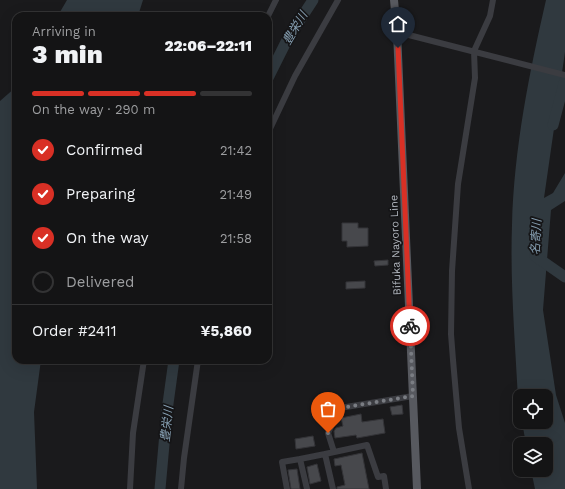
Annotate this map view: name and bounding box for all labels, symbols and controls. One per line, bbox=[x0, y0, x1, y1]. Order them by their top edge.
water label: 豊栄川 bbox=[280, 7, 311, 47]
pin bbox=[381, 7.0, 415, 48]
icon: home bbox=[387, 13, 409, 35]
text: Arriving in bbox=[32, 24, 96, 39]
text: 22:06–22:11 bbox=[165, 37, 252, 55]
text: 3 min bbox=[32, 39, 103, 69]
text: On the way · 290 m bbox=[32, 102, 155, 117]
icon: check bbox=[32, 139, 54, 161]
text: Confirmed bbox=[66, 141, 143, 159]
text: 21:42 bbox=[220, 143, 252, 158]
icon: check bbox=[32, 183, 54, 205]
text: Preparing bbox=[66, 185, 135, 203]
text: 21:49 bbox=[220, 187, 252, 202]
street label: Bifuka Nayoro Line bbox=[387, 194, 404, 295]
water label: 名寄川 bbox=[528, 217, 544, 255]
icon: check bbox=[32, 227, 54, 249]
text: On the way bbox=[66, 229, 148, 247]
text: 21:58 bbox=[220, 231, 252, 246]
text: Delivered bbox=[66, 273, 134, 291]
courier bbox=[390, 306, 430, 346]
icon: bike bbox=[399, 315, 421, 337]
text: Order #2411 bbox=[32, 322, 116, 340]
text: ¥5,860 bbox=[201, 322, 252, 340]
map controls bbox=[513, 389, 553, 477]
button: locate bbox=[513, 389, 553, 429]
pin bbox=[311, 392, 345, 433]
icon: bag bbox=[317, 398, 339, 420]
water label: 豊栄川 bbox=[158, 403, 176, 443]
button: layers bbox=[513, 437, 553, 477]

